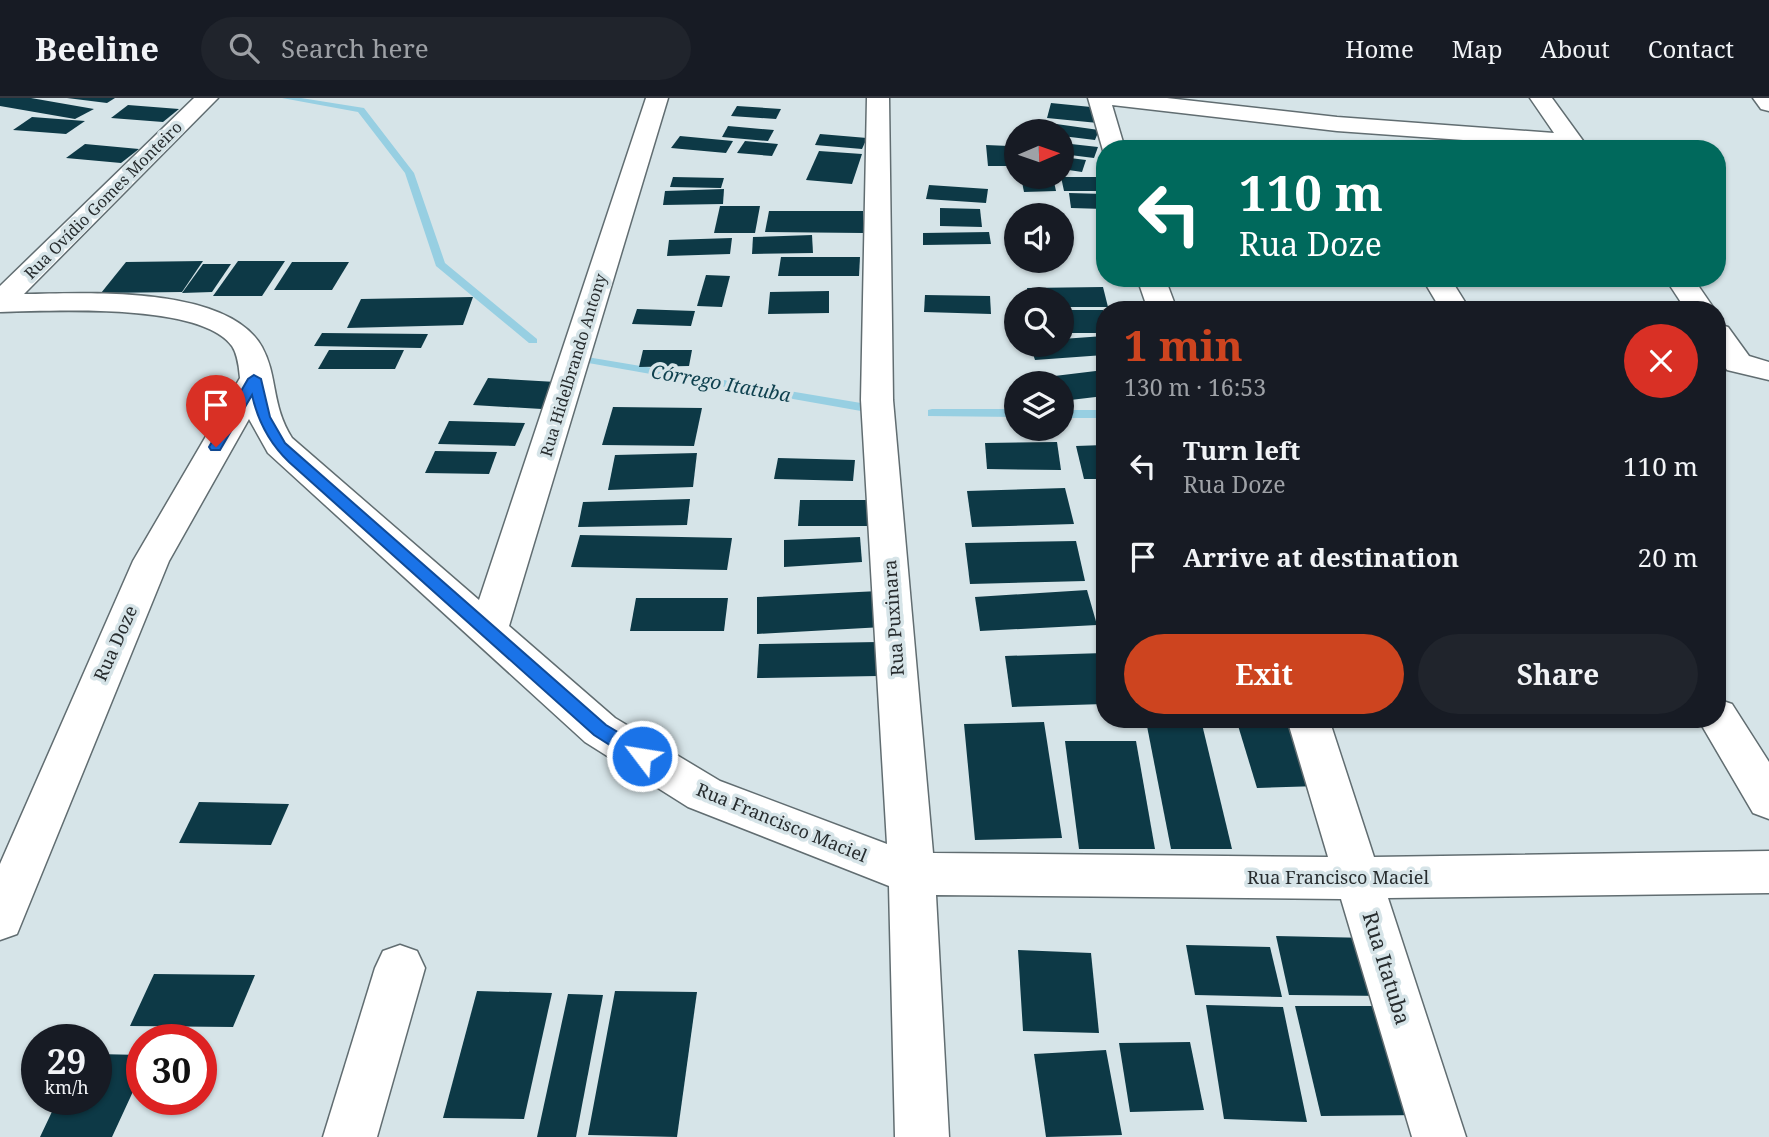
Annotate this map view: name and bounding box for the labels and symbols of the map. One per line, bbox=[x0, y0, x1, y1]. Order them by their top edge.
street label: Rua Ovídio Gomes Monteiro bbox=[19, 116, 187, 284]
north arrow bbox=[1004, 119, 1074, 189]
street label: Rua Hidelbrando Antony bbox=[535, 270, 612, 459]
water label: Córrego Itatuba bbox=[649, 358, 793, 408]
pin bbox=[186, 375, 246, 447]
street label: Rua Puxinara bbox=[877, 559, 909, 677]
street label: Rua Doze bbox=[88, 601, 142, 685]
position arrow bbox=[605, 719, 679, 793]
street label: Rua Francisco Maciel bbox=[693, 777, 871, 867]
street label: Rua Francisco Maciel bbox=[1247, 865, 1429, 889]
street label: Rua Itatuba bbox=[1357, 908, 1417, 1028]
speed limit sign: 30 bbox=[126, 1024, 217, 1115]

